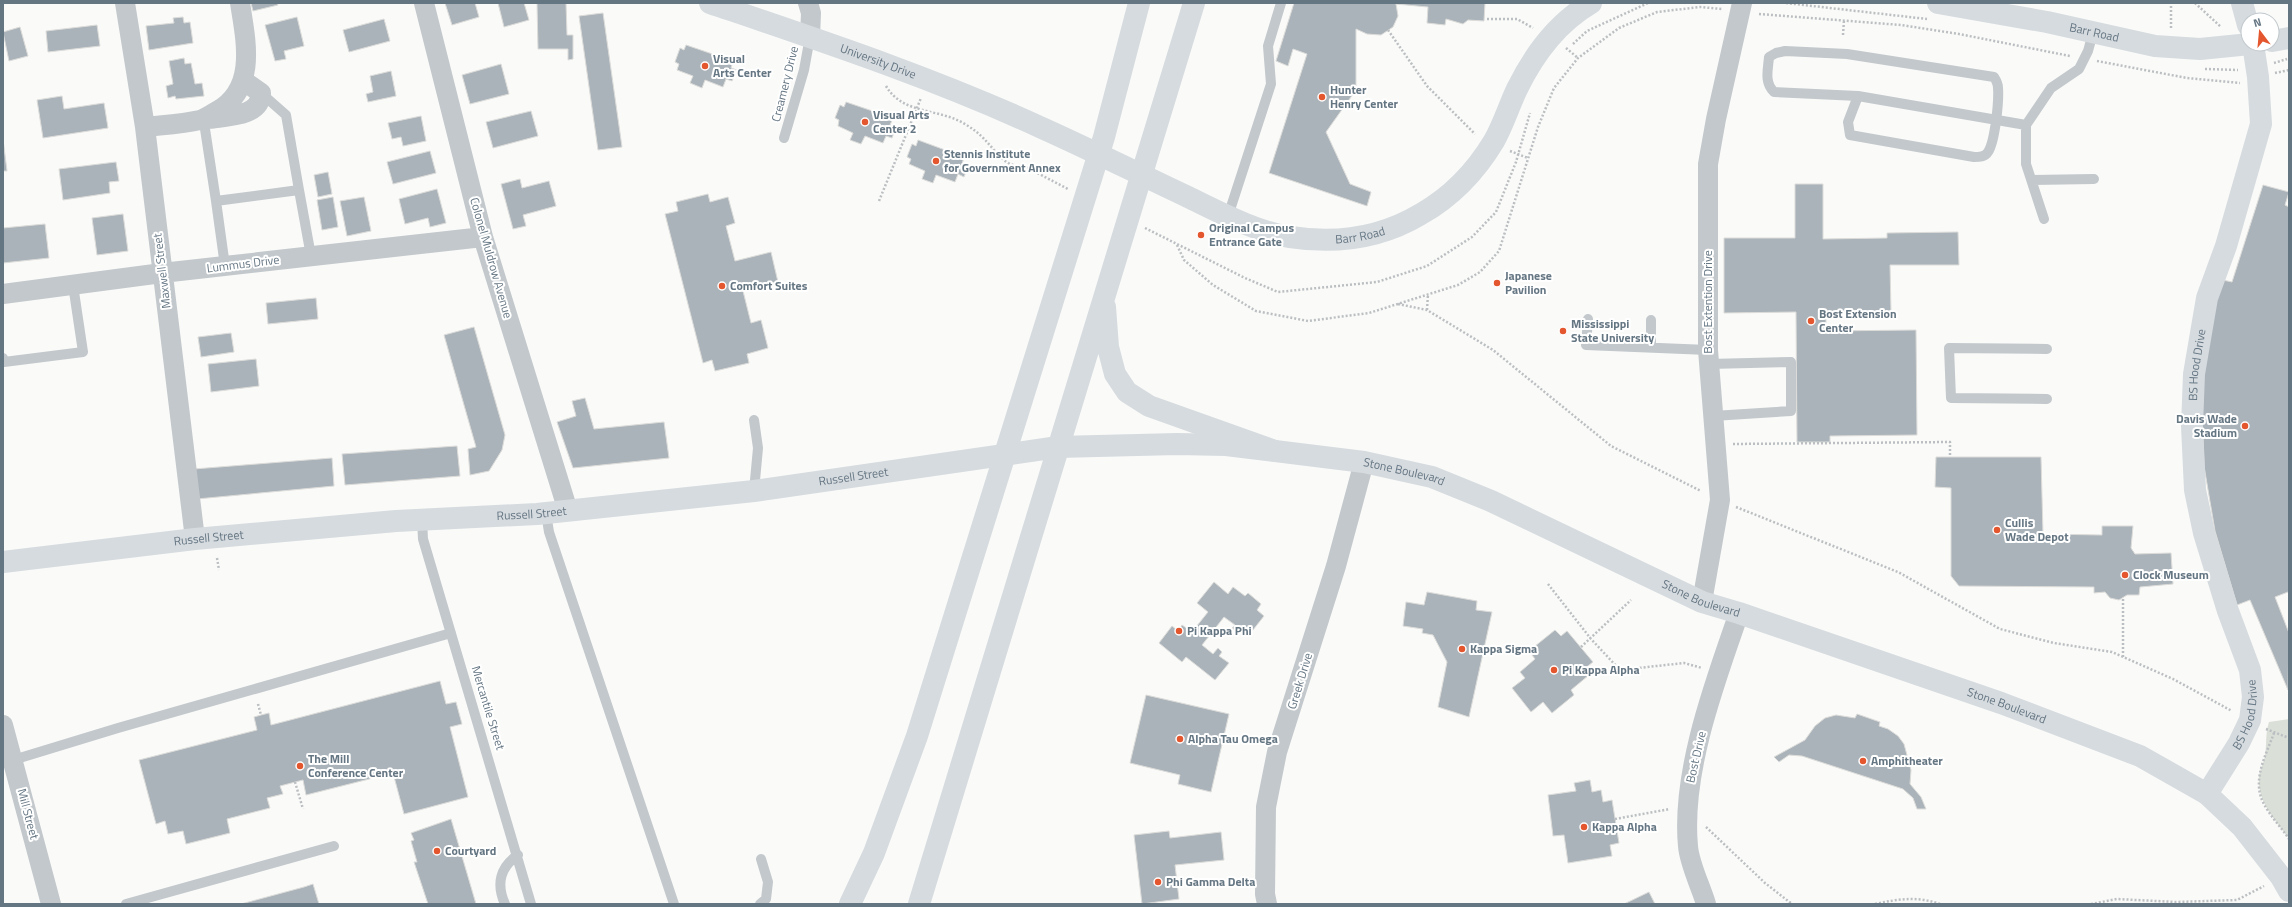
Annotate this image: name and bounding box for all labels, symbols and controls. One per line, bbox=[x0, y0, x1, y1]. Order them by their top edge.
north arrow bbox=[2240, 12, 2280, 52]
text: N bbox=[2251, 14, 2263, 31]
street label: Barr Road bbox=[2068, 17, 2121, 47]
street label: University Drive bbox=[838, 38, 919, 84]
street label: Creamery Drive bbox=[766, 44, 803, 124]
place label: Visual Arts Center bbox=[713, 49, 772, 82]
marker: Visual Arts Center bbox=[700, 61, 710, 71]
place label: Hunter Henry Center bbox=[1330, 80, 1399, 113]
marker: Hunter Henry Center bbox=[1317, 92, 1327, 102]
place label: Visual Arts Center 2 bbox=[873, 105, 930, 138]
marker: Visual Arts Center 2 bbox=[860, 117, 870, 127]
place label: Stennis Institute for Government Annex bbox=[944, 144, 1061, 177]
marker: Stennis Institute for Government Annex bbox=[931, 156, 941, 166]
street label: Colonel Muldrow Avenue bbox=[465, 195, 518, 321]
place label: Original Campus Entrance Gate bbox=[1209, 218, 1294, 251]
street label: Barr Road bbox=[1335, 221, 1387, 248]
marker: Original Campus Entrance Gate bbox=[1196, 230, 1206, 240]
street label: Maxwell Street bbox=[147, 232, 176, 310]
street label: Lummus Drive bbox=[206, 250, 280, 277]
street label: Bost Extention Drive bbox=[1698, 250, 1717, 354]
place label: Japanese Pavilion bbox=[1505, 266, 1552, 299]
place label: Comfort Suites bbox=[730, 276, 808, 295]
marker: Japanese Pavilion bbox=[1492, 278, 1502, 288]
marker: Comfort Suites bbox=[717, 281, 727, 291]
place label: Bost Extension Center bbox=[1819, 304, 1897, 337]
place label: Mississippi State University bbox=[1571, 314, 1654, 347]
marker: Bost Extension Center bbox=[1806, 316, 1816, 326]
marker: Mississippi State University bbox=[1558, 326, 1568, 336]
street label: BS Hood Drive bbox=[2183, 327, 2211, 401]
place label: Davis Wade Stadium bbox=[2176, 409, 2237, 442]
marker: Davis Wade Stadium bbox=[2240, 421, 2250, 431]
street label: Stone Boulevard bbox=[1362, 452, 1448, 490]
street label: Russell Street bbox=[817, 462, 890, 491]
street label: Russell Street bbox=[496, 501, 568, 525]
place label: Cullis Wade Depot bbox=[2005, 513, 2069, 546]
street label: Russell Street bbox=[173, 525, 245, 550]
marker: Cullis Wade Depot bbox=[1992, 525, 2002, 535]
place label: Clock Museum bbox=[2133, 565, 2209, 584]
marker: Clock Museum bbox=[2120, 570, 2130, 580]
street label: Stone Boulevard bbox=[1659, 574, 1743, 622]
place label: Pi Kappa Phi bbox=[1187, 621, 1252, 640]
marker: Pi Kappa Phi bbox=[1174, 626, 1184, 636]
place label: Kappa Sigma bbox=[1470, 639, 1537, 658]
marker: Kappa Sigma bbox=[1457, 644, 1467, 654]
street label: Greek Drive bbox=[1282, 650, 1317, 711]
place label: Pi Kappa Alpha bbox=[1562, 660, 1640, 679]
street label: Mercantile Street bbox=[467, 663, 511, 753]
marker: Pi Kappa Alpha bbox=[1549, 665, 1559, 675]
street label: BS Hood Drive bbox=[2227, 679, 2262, 753]
street label: Stone Boulevard bbox=[1965, 682, 2049, 728]
place label: Alpha Tau Omega bbox=[1188, 729, 1278, 748]
street label: Bost Drive bbox=[1680, 729, 1711, 785]
marker: Alpha Tau Omega bbox=[1175, 734, 1185, 744]
place label: The Mill Conference Center bbox=[308, 749, 404, 782]
place label: Amphitheater bbox=[1871, 751, 1943, 770]
marker: Amphitheater bbox=[1858, 756, 1868, 766]
marker: The Mill Conference Center bbox=[295, 761, 305, 771]
street label: Mill Street bbox=[13, 786, 45, 842]
place label: Kappa Alpha bbox=[1592, 817, 1657, 836]
marker: Kappa Alpha bbox=[1579, 822, 1589, 832]
place label: Courtyard bbox=[445, 841, 496, 860]
marker: Courtyard bbox=[432, 846, 442, 856]
place label: Phi Gamma Delta bbox=[1166, 872, 1255, 891]
marker: Phi Gamma Delta bbox=[1153, 877, 1163, 887]

